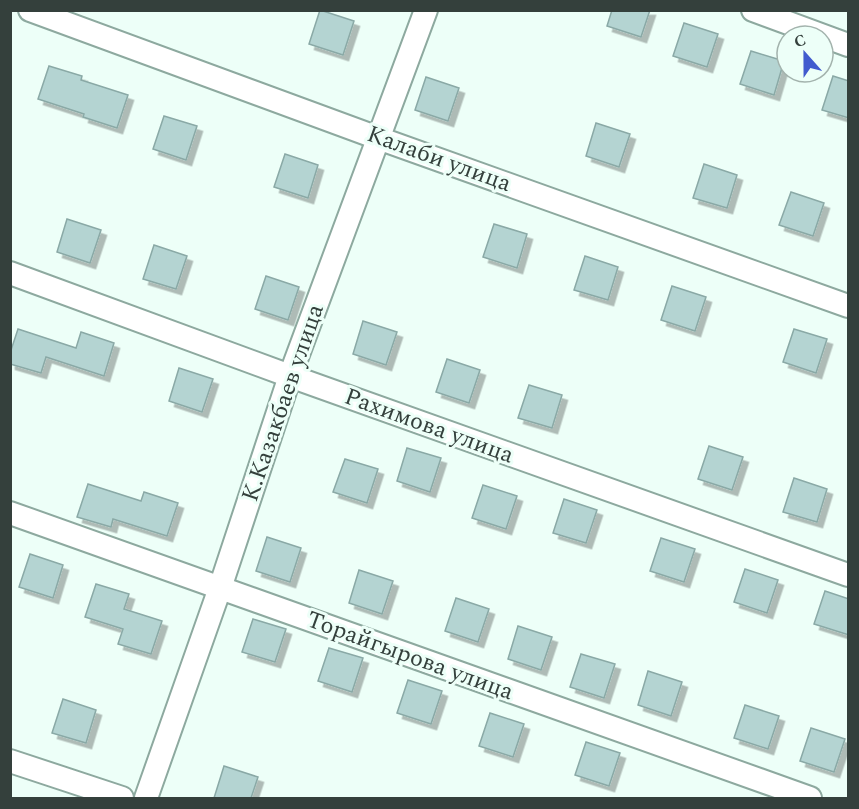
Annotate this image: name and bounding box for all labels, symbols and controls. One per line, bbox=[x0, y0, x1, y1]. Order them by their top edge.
north arrow bbox=[775, 24, 835, 84]
text: С bbox=[790, 28, 810, 54]
street label: Калаби улица bbox=[362, 116, 516, 202]
street label: К.Казакбаев улица bbox=[232, 299, 334, 507]
street label: Рахимова улица bbox=[339, 379, 519, 473]
street label: Торайгырова улица bbox=[301, 602, 519, 710]

